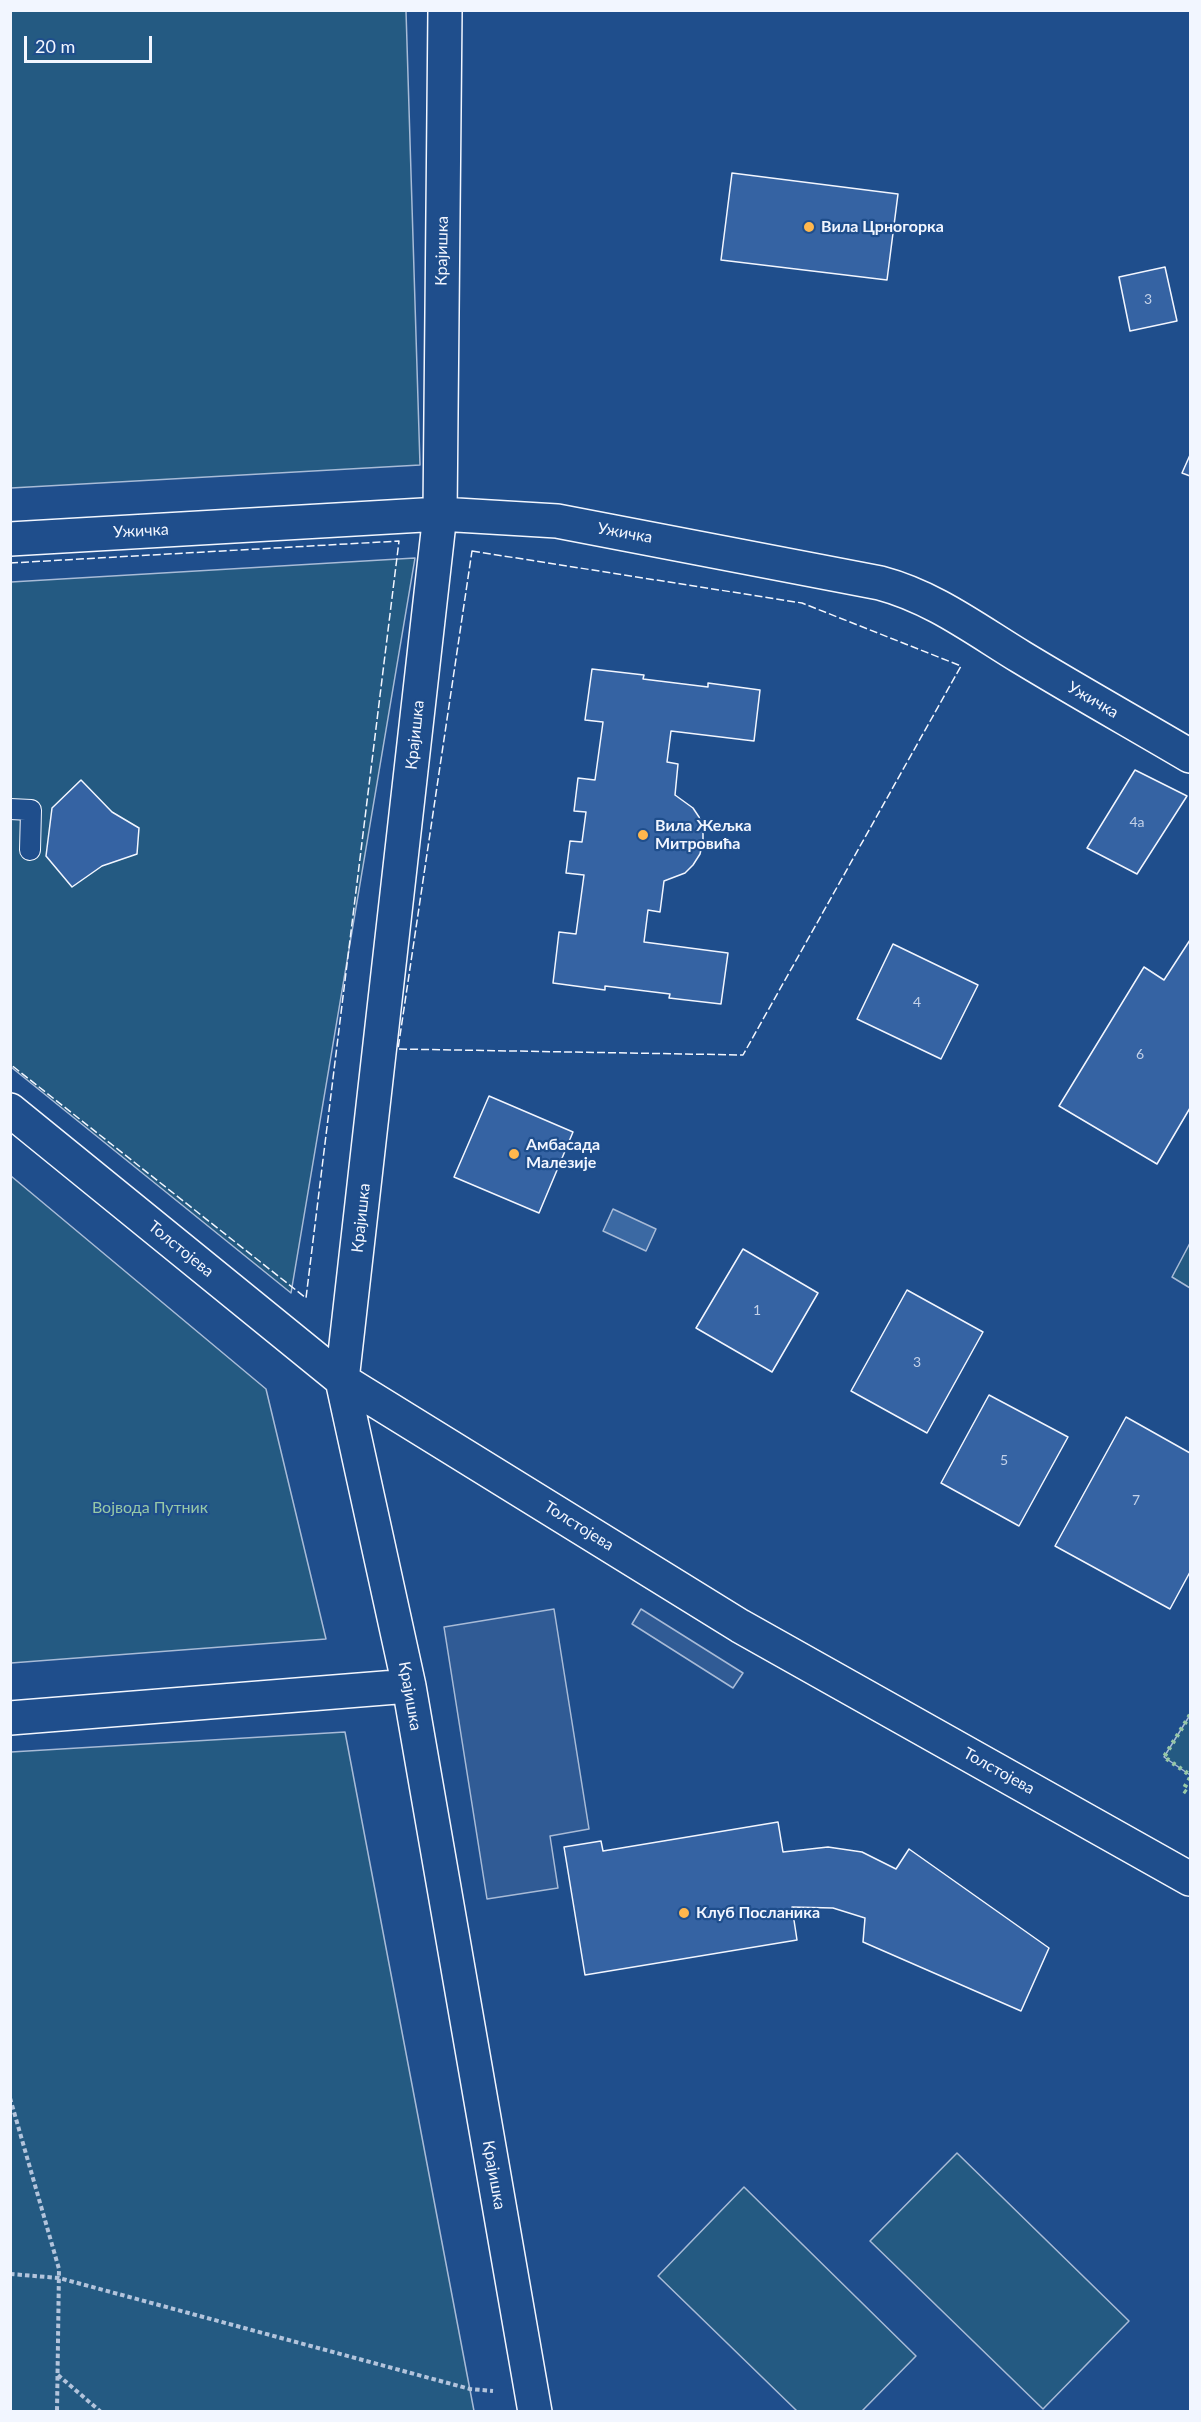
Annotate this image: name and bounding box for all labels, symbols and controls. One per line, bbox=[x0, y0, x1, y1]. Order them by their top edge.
scale bar bbox=[27, 24, 154, 62]
text: 20 m bbox=[35, 35, 75, 57]
street label: Крајишка bbox=[432, 216, 452, 286]
place label: Вила Црногорка bbox=[821, 217, 944, 237]
marker: Вила Црногорка bbox=[802, 220, 816, 234]
house number: 3 bbox=[1144, 291, 1152, 307]
street label: Ужичка bbox=[596, 519, 654, 547]
street label: Ужичка bbox=[113, 520, 169, 542]
street label: Ужичка bbox=[1064, 678, 1122, 722]
street label: Крајишка bbox=[402, 699, 428, 771]
house number: 4a bbox=[1129, 814, 1145, 830]
place label: Вила Жељка Митровића bbox=[655, 816, 752, 854]
marker: Вила Жељка Митровића bbox=[636, 828, 650, 842]
house number: 4 bbox=[913, 994, 921, 1010]
house number: 6 bbox=[1136, 1046, 1144, 1062]
place label: Амбасада Малезије bbox=[526, 1135, 600, 1173]
marker: Амбасада Малезије bbox=[507, 1147, 521, 1161]
street label: Крајишка bbox=[348, 1182, 374, 1254]
street label: Толстојева bbox=[145, 1217, 217, 1281]
house number: 1 bbox=[753, 1302, 761, 1318]
house number: 3 bbox=[913, 1354, 921, 1370]
house number: 5 bbox=[1000, 1452, 1008, 1468]
house number: 7 bbox=[1132, 1492, 1140, 1508]
street label: Толстојева bbox=[541, 1497, 617, 1555]
park label: Војвода Путник bbox=[92, 1498, 208, 1518]
street label: Крајишка bbox=[394, 1660, 426, 1732]
street label: Толстојева bbox=[960, 1744, 1038, 1798]
place label: Клуб Посланика bbox=[696, 1903, 820, 1923]
marker: Клуб Посланика bbox=[677, 1906, 691, 1920]
street label: Крајишка bbox=[478, 2139, 510, 2211]

